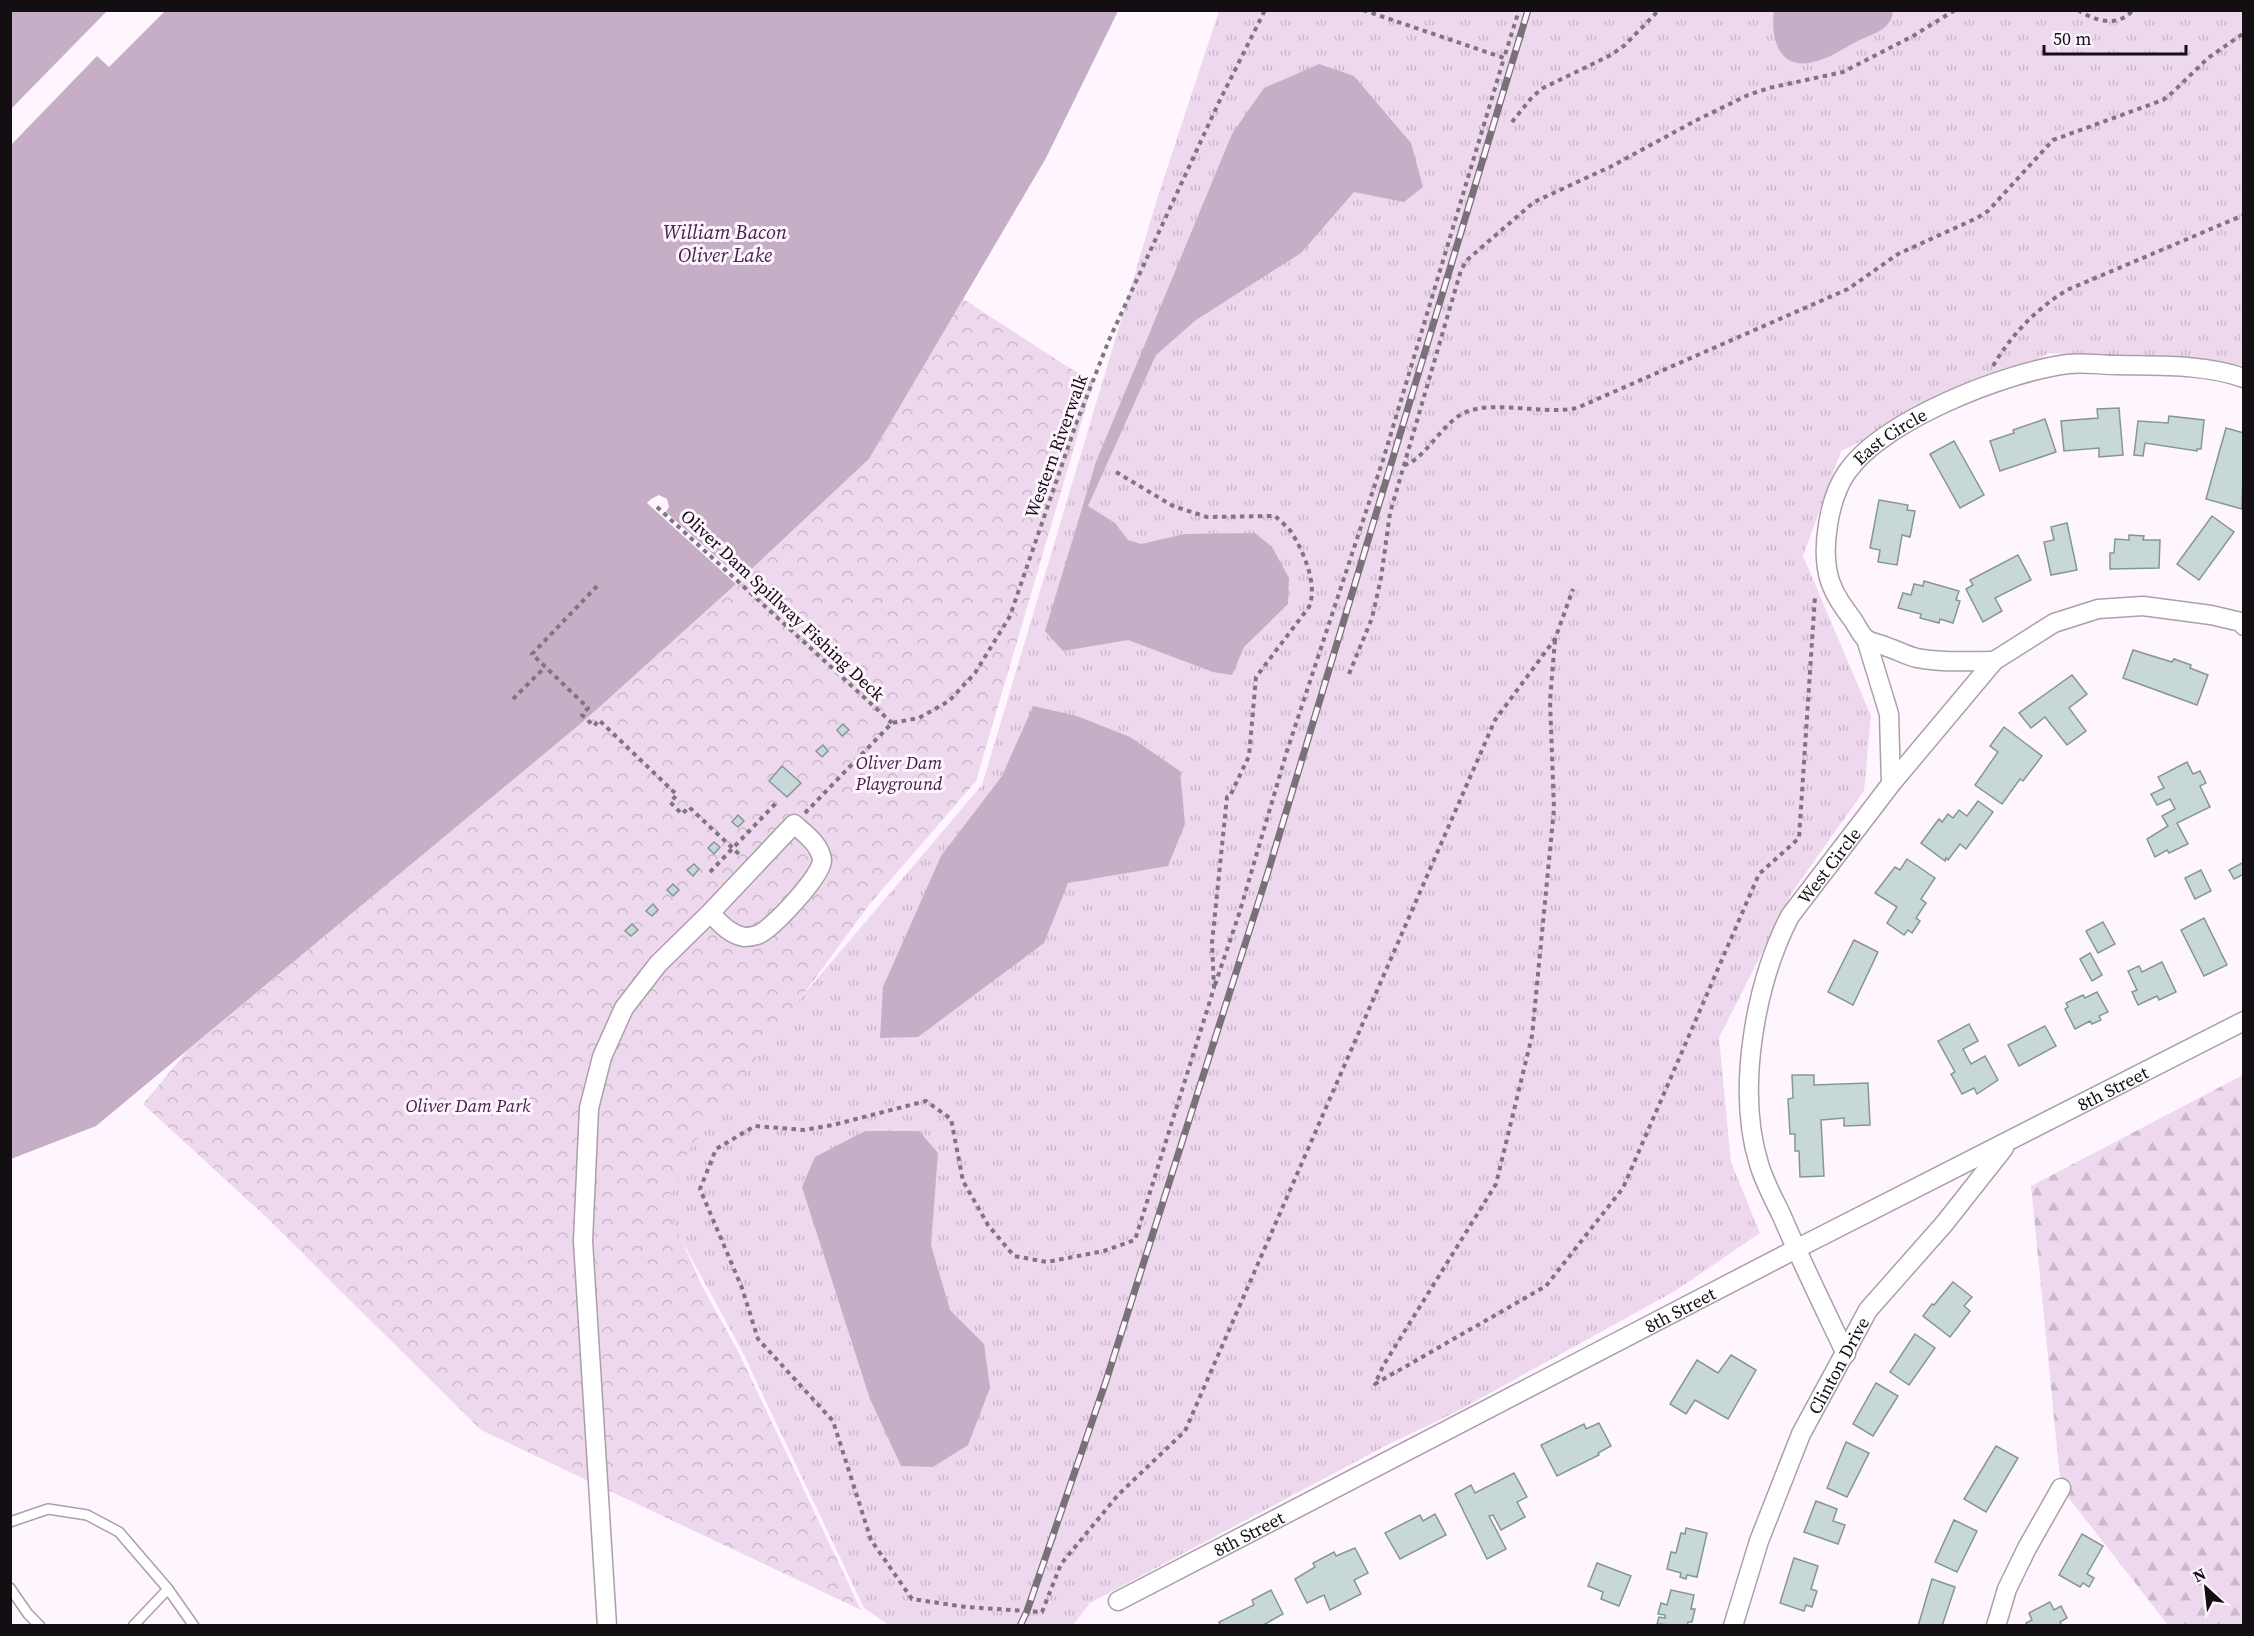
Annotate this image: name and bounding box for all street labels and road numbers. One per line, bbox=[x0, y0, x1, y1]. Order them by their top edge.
street label: Western Riverwalk bbox=[1018, 371, 1094, 521]
street label: East Circle bbox=[1847, 401, 1931, 470]
street label: Oliver Dam Spillway Fishing Deck bbox=[675, 504, 891, 707]
street label: West Circle bbox=[1791, 822, 1866, 909]
street label: 8th Street bbox=[2073, 1059, 2152, 1116]
street label: 8th Street bbox=[1640, 1281, 1720, 1338]
street label: Clinton Drive bbox=[1802, 1312, 1875, 1418]
street label: 8th Street bbox=[1209, 1504, 1288, 1562]

